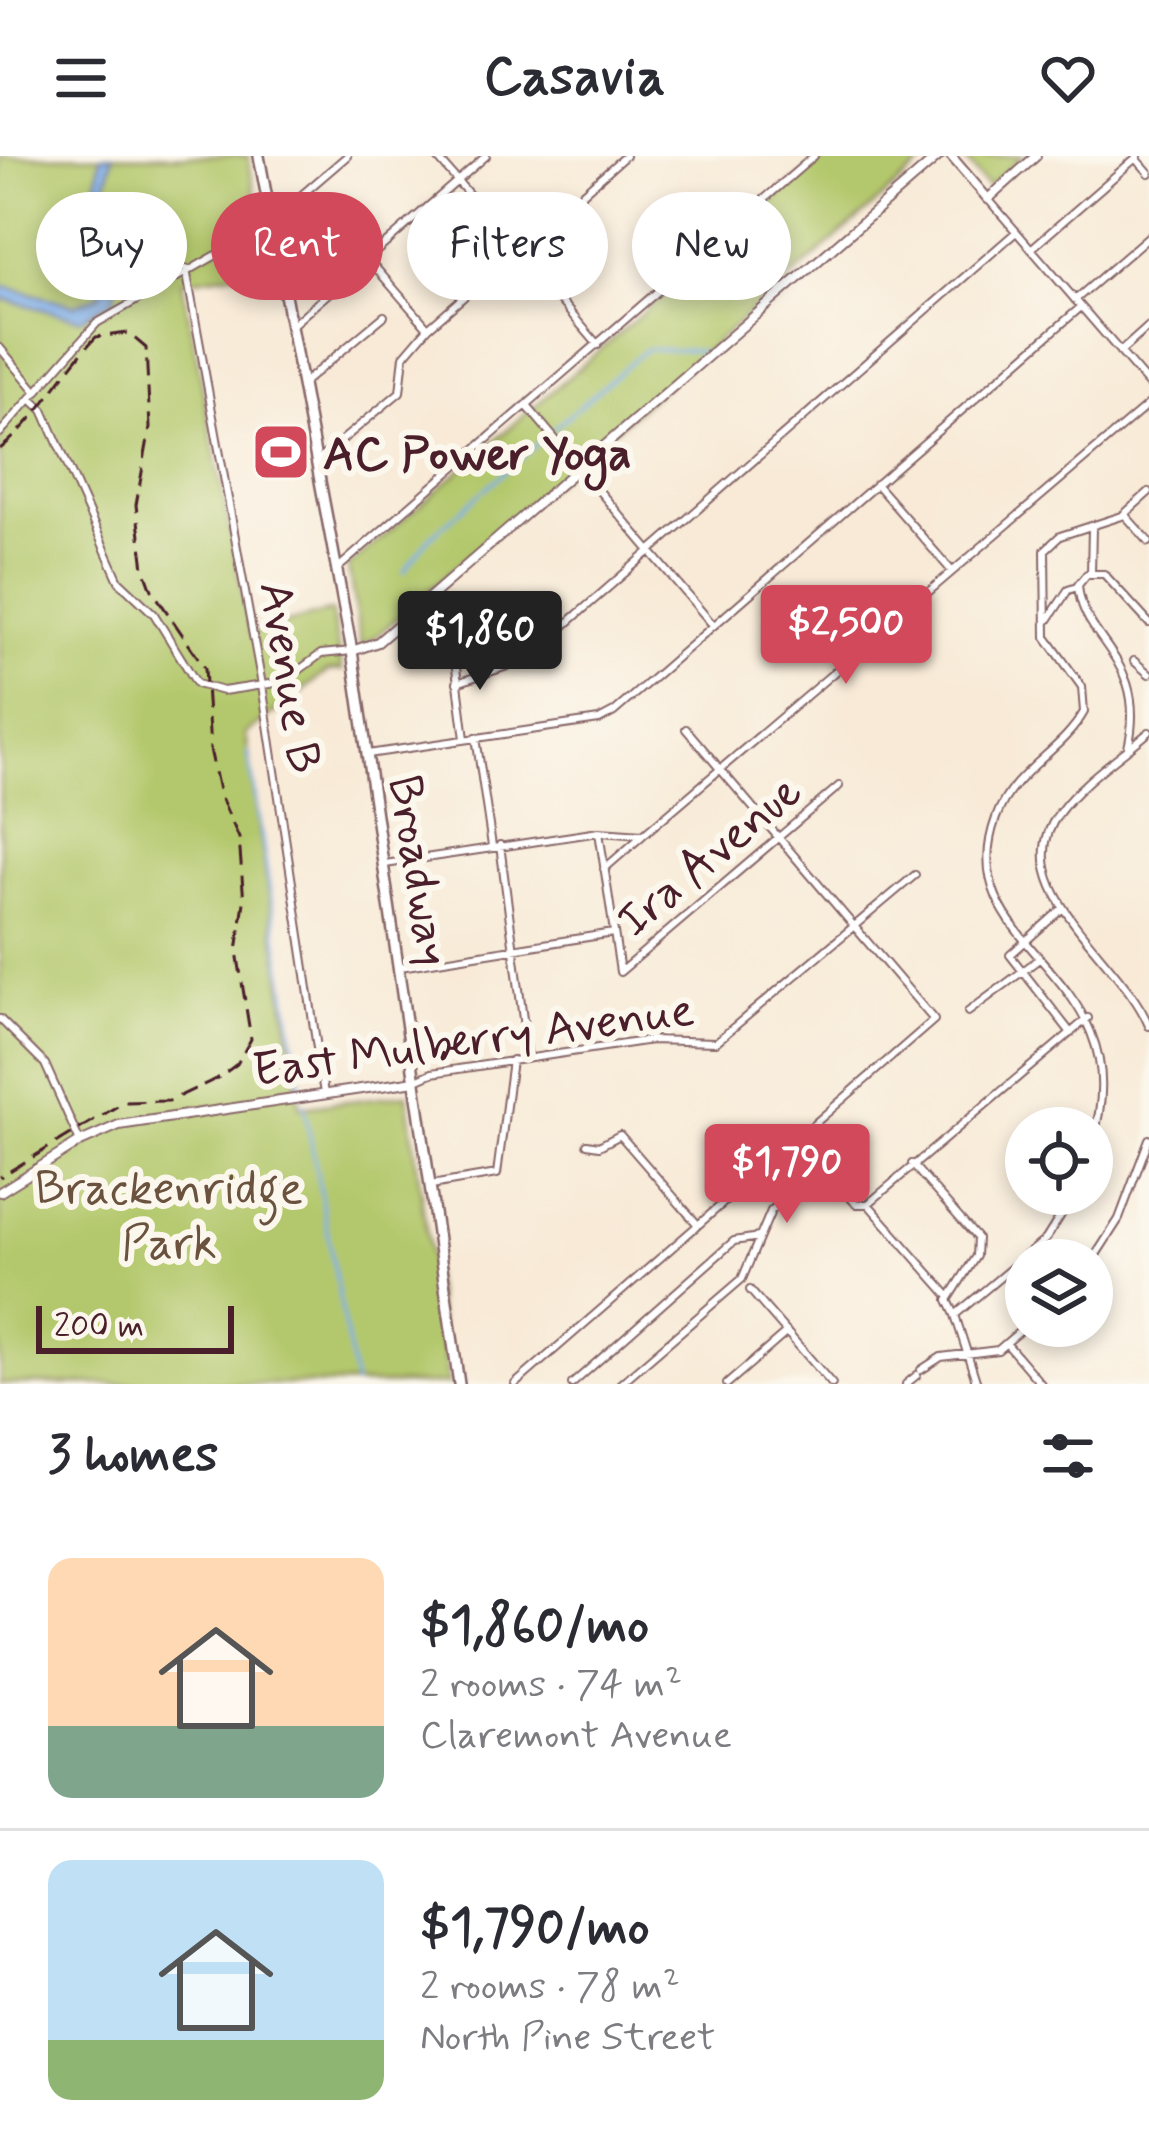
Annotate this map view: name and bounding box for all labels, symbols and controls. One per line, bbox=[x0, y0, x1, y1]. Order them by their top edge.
text: Casavia bbox=[484, 43, 665, 114]
icon: menu bbox=[48, 45, 114, 111]
icon: heart bbox=[1035, 45, 1101, 111]
chip: Buy bbox=[36, 192, 187, 300]
chip: Rent bbox=[211, 192, 383, 300]
chip: Filters bbox=[407, 192, 608, 300]
chip: New bbox=[632, 192, 791, 300]
sports icon: AC Power Yoga bbox=[250, 421, 312, 483]
place label: AC Power Yoga bbox=[323, 424, 631, 491]
street label: Avenue B bbox=[242, 577, 335, 778]
pin: $2,500 bbox=[748, 585, 944, 687]
pin: $1,860 bbox=[382, 591, 578, 693]
text: $2,500 bbox=[788, 598, 904, 649]
text: $1,860 bbox=[425, 604, 535, 655]
street label: Ira Avenue bbox=[605, 761, 816, 952]
street label: Broadway bbox=[371, 771, 464, 970]
street label: East Mulberry Avenue bbox=[249, 979, 698, 1104]
map controls bbox=[1005, 1107, 1113, 1347]
button: locate bbox=[1005, 1107, 1113, 1215]
pin: $1,790 bbox=[689, 1124, 885, 1226]
text: $1,790 bbox=[732, 1137, 842, 1188]
park label: Brackenridge Park bbox=[35, 1158, 303, 1276]
button: layers bbox=[1005, 1239, 1113, 1347]
scale bar bbox=[36, 1300, 234, 1353]
text: 200 m bbox=[54, 1305, 144, 1349]
text: 3 homes bbox=[48, 1423, 218, 1489]
icon: filters bbox=[1035, 1423, 1101, 1489]
text: $1,860/mo bbox=[420, 1594, 649, 1660]
icon: home bbox=[144, 1606, 288, 1750]
text: 2 rooms · 74 m² bbox=[420, 1660, 682, 1711]
text: Claremont Avenue bbox=[420, 1711, 732, 1762]
text: $1,790/mo bbox=[420, 1896, 649, 1962]
icon: home bbox=[144, 1908, 288, 2052]
text: 2 rooms · 78 m² bbox=[420, 1962, 680, 2013]
text: North Pine Street bbox=[420, 2013, 716, 2064]

